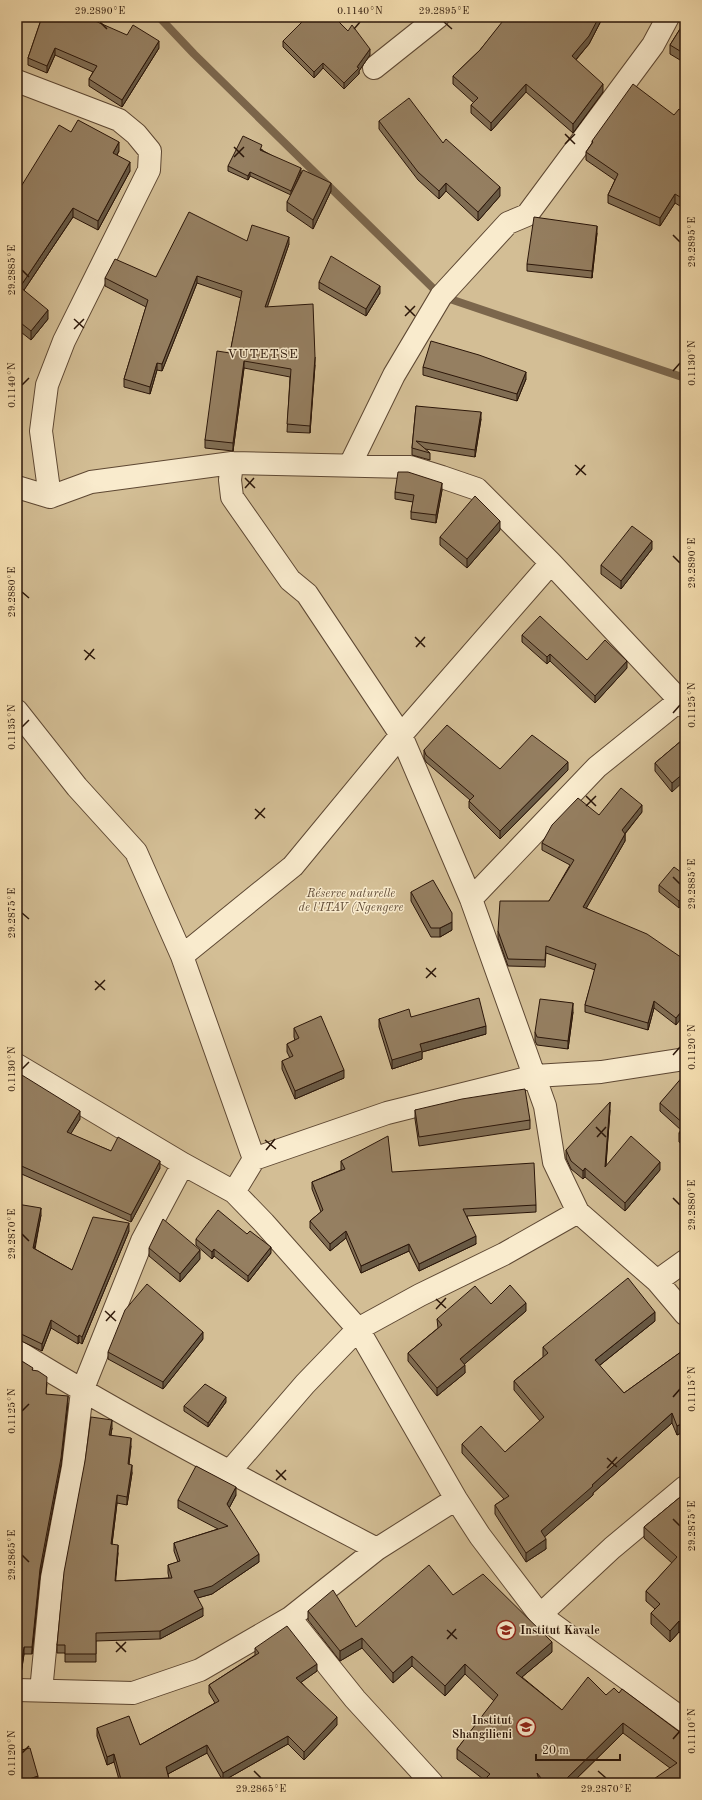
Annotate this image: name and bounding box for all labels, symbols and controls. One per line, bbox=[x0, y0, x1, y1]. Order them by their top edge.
text: 29.2890°E bbox=[75, 6, 125, 16]
text: 0.1140°N bbox=[337, 6, 383, 16]
text: 29.2895°E bbox=[419, 6, 469, 16]
text: 29.2895°E bbox=[687, 217, 697, 267]
text: 29.2885°E bbox=[7, 245, 17, 295]
text: 0.1130°N bbox=[687, 340, 697, 386]
district label: VUTETSE bbox=[227, 348, 299, 361]
text: 0.1140°N bbox=[7, 362, 17, 408]
text: 29.2890°E bbox=[687, 538, 697, 588]
text: 29.2880°E bbox=[7, 567, 17, 617]
text: 0.1125°N bbox=[687, 682, 697, 728]
text: 0.1135°N bbox=[7, 704, 17, 750]
text: 29.2885°E bbox=[687, 859, 697, 909]
text: 29.2875°E bbox=[7, 888, 17, 938]
park label: Réserve naturelle de l'ITAV (Ngengere bbox=[299, 888, 403, 914]
text: 0.1120°N bbox=[687, 1024, 697, 1070]
text: 0.1130°N bbox=[7, 1046, 17, 1092]
text: 29.2880°E bbox=[687, 1180, 697, 1230]
text: 29.2870°E bbox=[7, 1209, 17, 1259]
text: 0.1115°N bbox=[687, 1366, 697, 1412]
text: 0.1125°N bbox=[7, 1388, 17, 1434]
text: 29.2875°E bbox=[687, 1501, 697, 1551]
text: 29.2865°E bbox=[7, 1530, 17, 1580]
school or university icon: Institut Kavale bbox=[495, 1619, 517, 1641]
place label: Institut Kavale bbox=[520, 1625, 600, 1637]
text: 0.1110°N bbox=[687, 1708, 697, 1754]
place label: Institut Shangilieni bbox=[452, 1715, 513, 1741]
school or university icon: Institut Shangilieni bbox=[515, 1716, 537, 1738]
text: 0.1120°N bbox=[7, 1730, 17, 1776]
scale bar bbox=[536, 1736, 620, 1762]
text: 20 m bbox=[542, 1745, 569, 1757]
text: 29.2865°E bbox=[236, 1784, 286, 1794]
text: 29.2870°E bbox=[581, 1784, 631, 1794]

